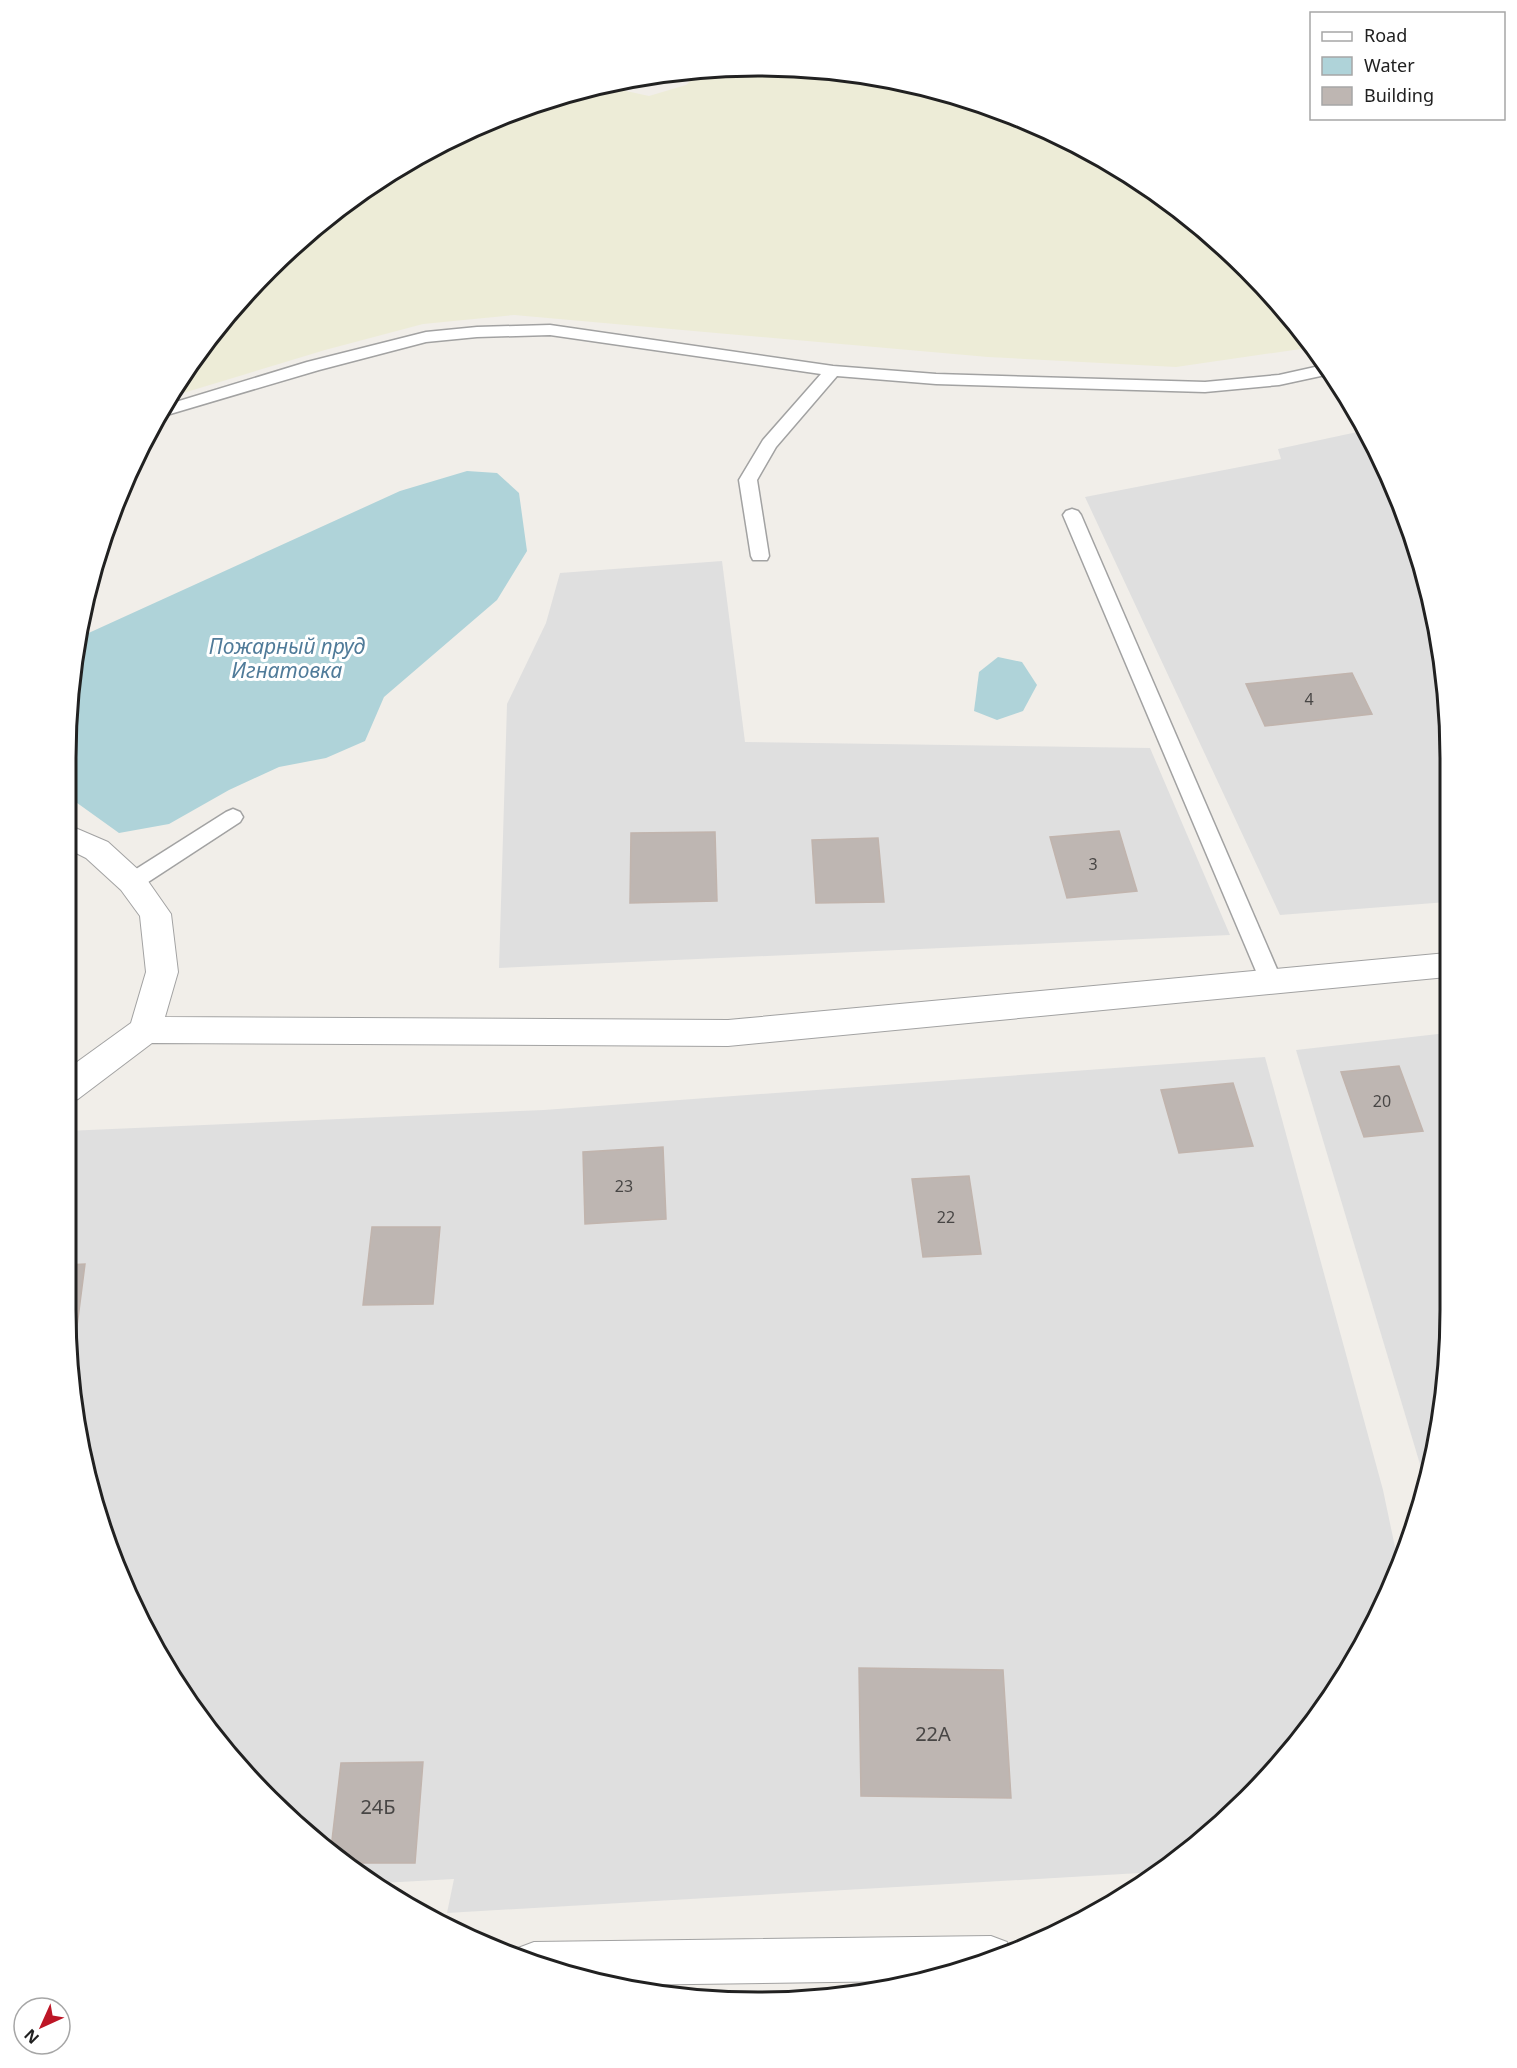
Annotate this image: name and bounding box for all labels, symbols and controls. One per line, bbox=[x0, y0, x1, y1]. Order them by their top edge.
legend bbox=[1310, 12, 1505, 120]
text: Road bbox=[1364, 23, 1407, 47]
text: Water bbox=[1364, 53, 1415, 77]
text: Building bbox=[1364, 83, 1434, 107]
water label: Пожарный пруд Игнатовка bbox=[209, 632, 365, 684]
house number: 4 bbox=[1304, 688, 1314, 710]
house number: 3 bbox=[1088, 853, 1098, 875]
house number: 20 bbox=[1373, 1090, 1391, 1112]
house number: 23 bbox=[615, 1175, 633, 1197]
house number: 22 bbox=[937, 1206, 955, 1228]
house number: 22А bbox=[915, 1720, 951, 1747]
house number: 24Б bbox=[360, 1793, 396, 1820]
north arrow bbox=[12, 1996, 72, 2056]
text: N bbox=[19, 2024, 44, 2049]

